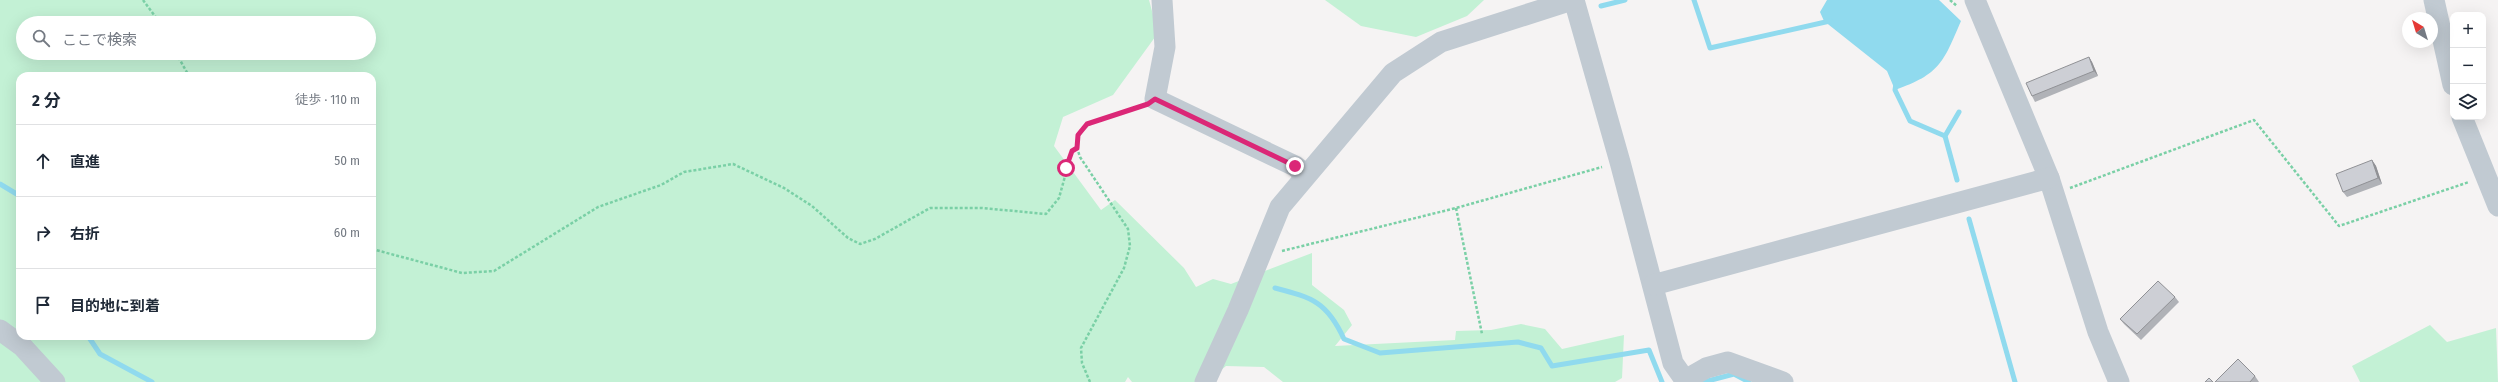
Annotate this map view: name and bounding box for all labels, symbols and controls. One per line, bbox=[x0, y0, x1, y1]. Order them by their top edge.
north arrow bbox=[2402, 12, 2438, 48]
map controls bbox=[2450, 12, 2486, 120]
button: + bbox=[2450, 12, 2486, 48]
search box bbox=[16, 16, 376, 60]
icon: search bbox=[30, 27, 52, 49]
text: ここで検索 bbox=[62, 31, 137, 49]
button: − bbox=[2450, 48, 2486, 84]
button: layers bbox=[2450, 84, 2486, 120]
text: 2 分 bbox=[32, 90, 60, 111]
text: 徒歩 · 110 m bbox=[295, 92, 360, 107]
icon: ahead bbox=[32, 150, 54, 172]
text: 直進 bbox=[70, 153, 100, 171]
text: 50 m bbox=[334, 153, 360, 168]
route end bbox=[1286, 157, 1304, 175]
route start bbox=[1057, 159, 1075, 177]
icon: right bbox=[32, 222, 54, 244]
text: 右折 bbox=[70, 225, 100, 243]
text: 60 m bbox=[334, 225, 360, 240]
icon: arrive bbox=[32, 294, 54, 316]
text: 目的地に到着 bbox=[70, 297, 160, 315]

